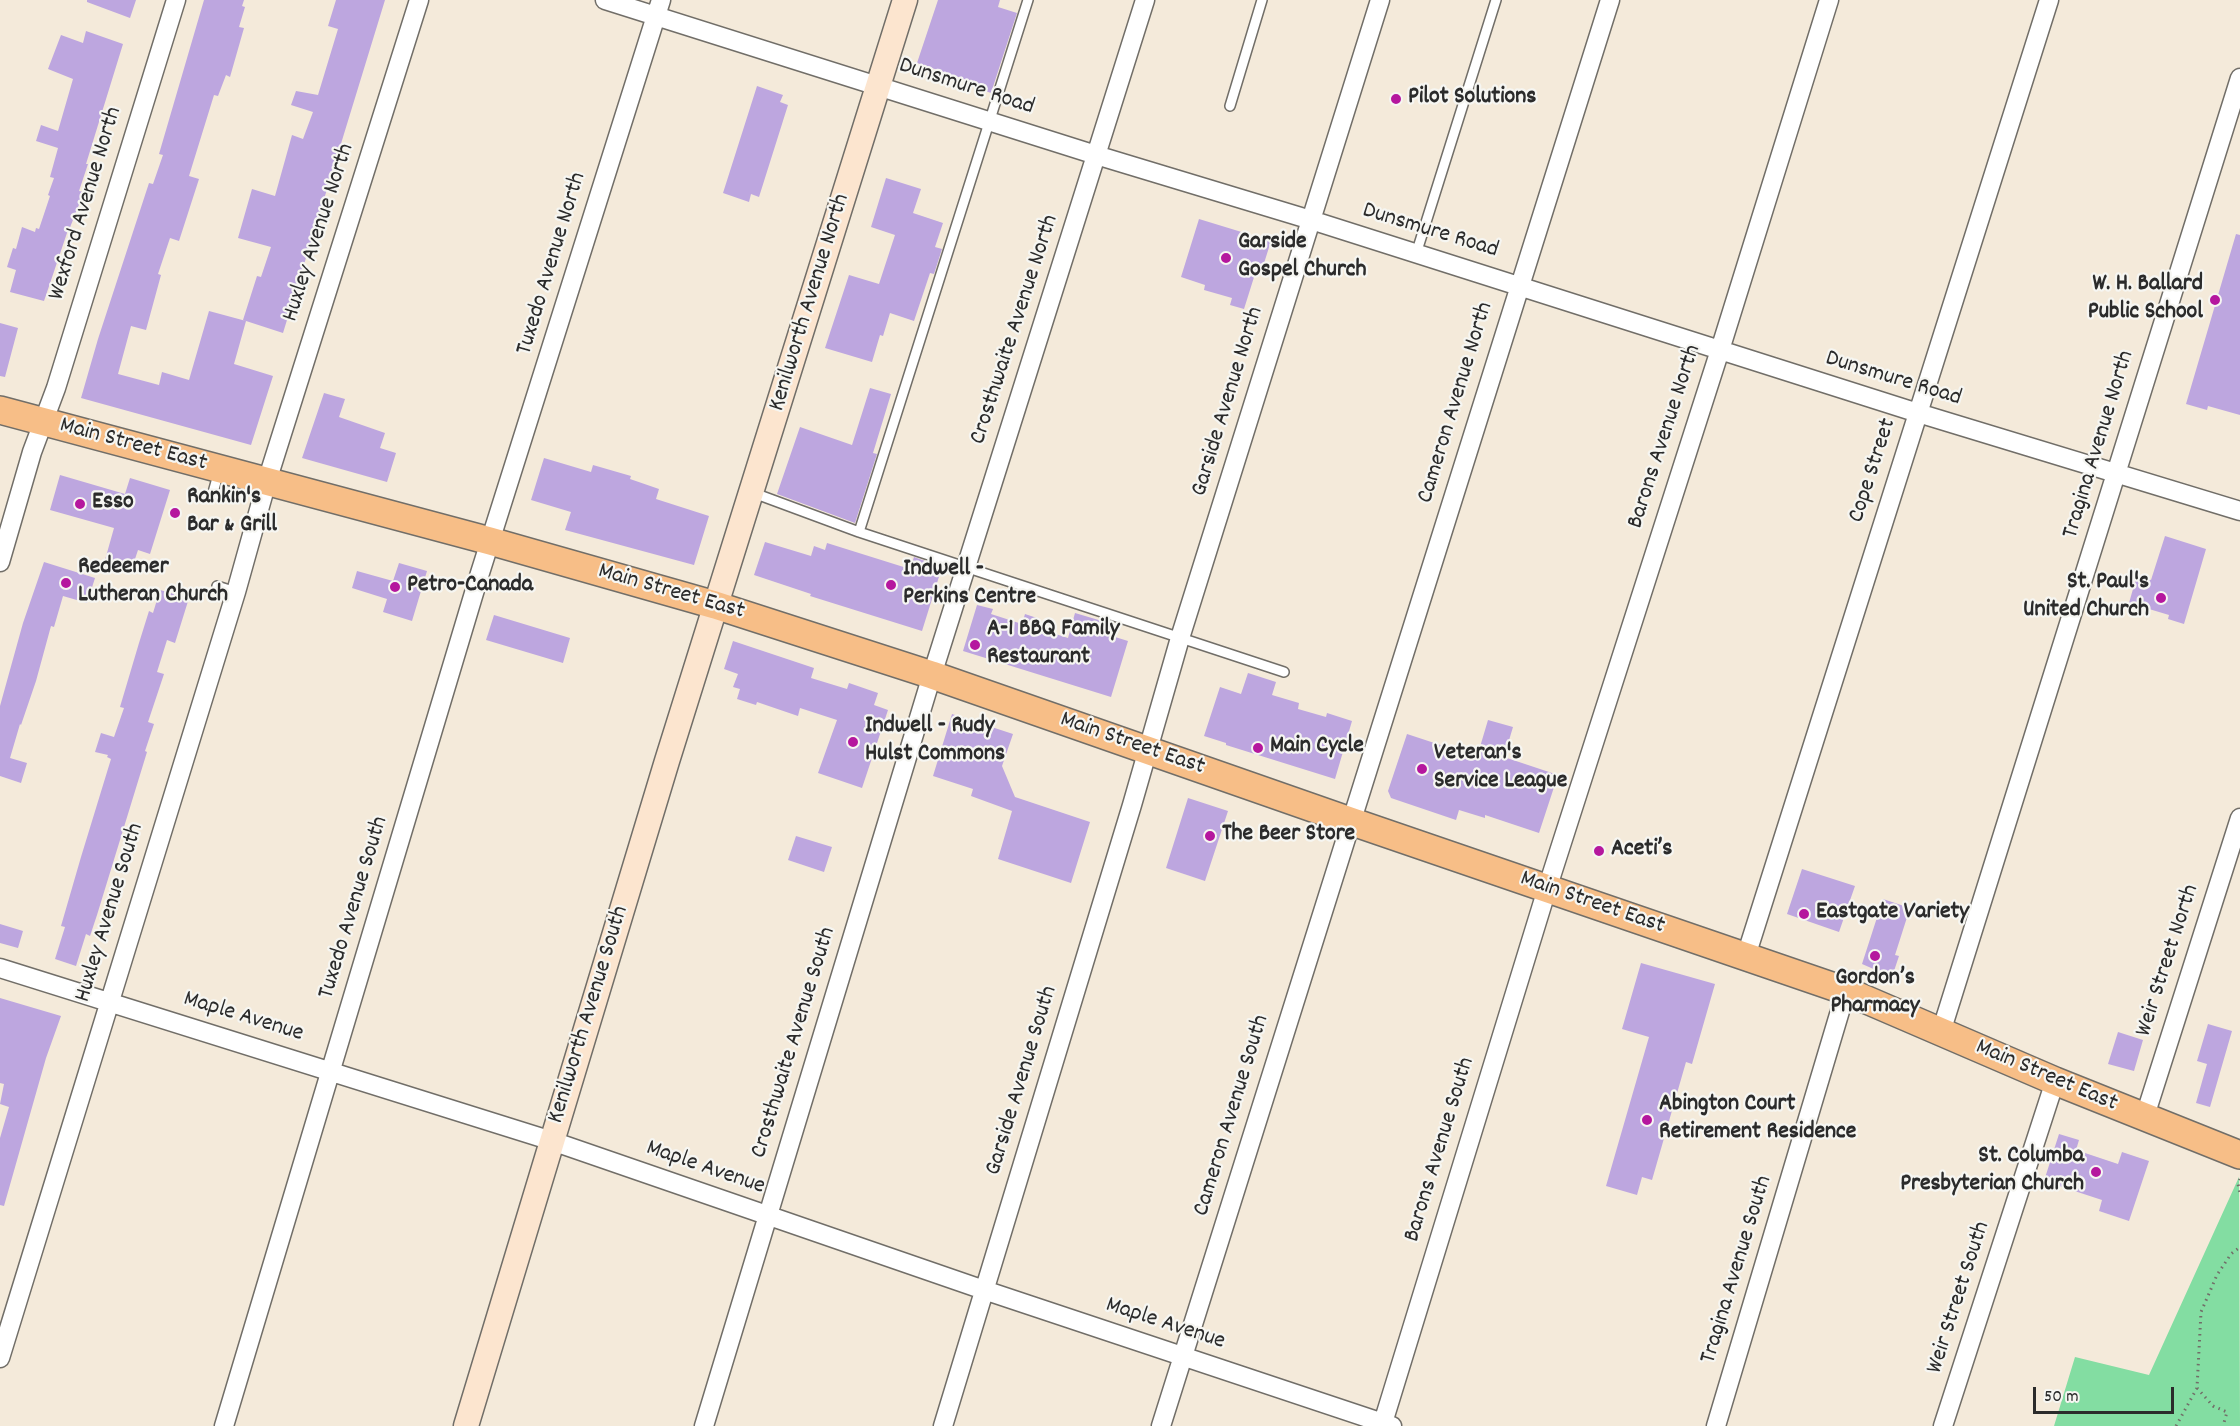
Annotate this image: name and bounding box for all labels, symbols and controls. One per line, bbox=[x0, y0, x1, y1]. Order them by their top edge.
street label: Dunsmure Road bbox=[895, 53, 1037, 123]
place label: Pilot Solutions bbox=[1408, 85, 1536, 113]
marker: Pilot Solutions bbox=[1389, 92, 1403, 106]
street label: Wexford Avenue North bbox=[44, 104, 130, 304]
street label: Huxley Avenue North bbox=[278, 140, 362, 326]
street label: Tuxedo Avenue North bbox=[512, 169, 594, 359]
street label: Kenilworth Avenue North bbox=[764, 191, 858, 415]
street label: Dunsmure Road bbox=[1359, 198, 1501, 266]
street label: Crosthwaite Avenue North bbox=[965, 211, 1067, 449]
place label: Garside Gospel Church bbox=[1238, 230, 1366, 286]
marker: Garside Gospel Church bbox=[1219, 251, 1233, 265]
place label: W. H. Ballard Public School bbox=[2088, 272, 2203, 328]
marker: W. H. Ballard Public School bbox=[2208, 293, 2222, 307]
street label: Cameron Avenue North bbox=[1413, 299, 1501, 507]
street label: Garside Avenue North bbox=[1186, 304, 1272, 500]
street label: Barons Avenue North bbox=[1623, 342, 1709, 532]
street label: Dunsmure Road bbox=[1822, 346, 1964, 414]
street label: Tragina Avenue North bbox=[2058, 348, 2142, 542]
street label: Main Street East bbox=[56, 413, 210, 479]
street label: Cope Street bbox=[1844, 415, 1904, 527]
place label: Rankin's Bar & Grill bbox=[187, 485, 277, 541]
place label: Esso bbox=[92, 490, 134, 518]
marker: Esso bbox=[73, 497, 87, 511]
marker: Rankin's Bar & Grill bbox=[168, 506, 182, 520]
place label: Redeemer Lutheran Church bbox=[78, 555, 228, 611]
place label: Indwell - Perkins Centre bbox=[903, 557, 1036, 613]
street label: Main Street East bbox=[594, 558, 748, 628]
place label: St. Paul's United Church bbox=[2023, 570, 2149, 626]
place label: Petro-Canada bbox=[407, 573, 533, 601]
marker: Redeemer Lutheran Church bbox=[59, 576, 73, 590]
marker: Indwell - Perkins Centre bbox=[884, 578, 898, 592]
marker: Petro-Canada bbox=[388, 580, 402, 594]
marker: St. Paul's United Church bbox=[2154, 591, 2168, 605]
place label: A-1 BBQ Family Restaurant bbox=[987, 617, 1120, 673]
marker: A-1 BBQ Family Restaurant bbox=[968, 638, 982, 652]
street label: Main Street East bbox=[1056, 707, 1208, 783]
place label: Indwell - Rudy Hulst Commons bbox=[865, 714, 1005, 770]
place label: Main Cycle bbox=[1270, 734, 1364, 762]
marker: Indwell - Rudy Hulst Commons bbox=[846, 735, 860, 749]
marker: Main Cycle bbox=[1251, 741, 1265, 755]
place label: Veteran's Service League bbox=[1434, 741, 1567, 797]
marker: Veteran's Service League bbox=[1415, 762, 1429, 776]
street label: Tuxedo Avenue South bbox=[314, 813, 396, 1003]
street label: Huxley Avenue South bbox=[70, 820, 152, 1006]
place label: The Beer Store bbox=[1222, 822, 1355, 850]
marker: The Beer Store bbox=[1203, 829, 1217, 843]
place label: Aceti’s bbox=[1611, 837, 1672, 865]
marker: Aceti’s bbox=[1592, 844, 1606, 858]
street label: Main Street East bbox=[1516, 866, 1668, 942]
street label: Weir Street North bbox=[2131, 881, 2207, 1041]
place label: Eastgate Variety bbox=[1816, 900, 1969, 928]
street label: Kenilworth Avenue South bbox=[543, 903, 637, 1127]
marker: Eastgate Variety bbox=[1797, 907, 1811, 921]
street label: Crosthwaite Avenue South bbox=[746, 924, 844, 1162]
marker: Gordon’s Pharmacy bbox=[1868, 949, 1882, 963]
place label: Gordon’s Pharmacy bbox=[1830, 966, 1920, 1022]
street label: Garside Avenue South bbox=[980, 983, 1066, 1179]
street label: Maple Avenue bbox=[180, 986, 306, 1050]
street label: Cameron Avenue South bbox=[1189, 1012, 1277, 1220]
street label: Main Street East bbox=[1971, 1034, 2121, 1120]
street label: Barons Avenue South bbox=[1399, 1054, 1483, 1246]
place label: Abington Court Retirement Residence bbox=[1659, 1092, 1856, 1148]
marker: Abington Court Retirement Residence bbox=[1640, 1113, 1654, 1127]
street label: Maple Avenue bbox=[642, 1135, 768, 1203]
place label: St. Columba Presbyterian Church bbox=[1900, 1144, 2084, 1200]
marker: St. Columba Presbyterian Church bbox=[2089, 1165, 2103, 1179]
street label: Tragina Avenue South bbox=[1696, 1172, 1780, 1368]
street label: Weir Street South bbox=[1922, 1218, 1998, 1378]
street label: Maple Avenue bbox=[1102, 1292, 1228, 1358]
scale bar bbox=[2036, 1375, 2177, 1413]
text: 50 m bbox=[2044, 1385, 2079, 1410]

